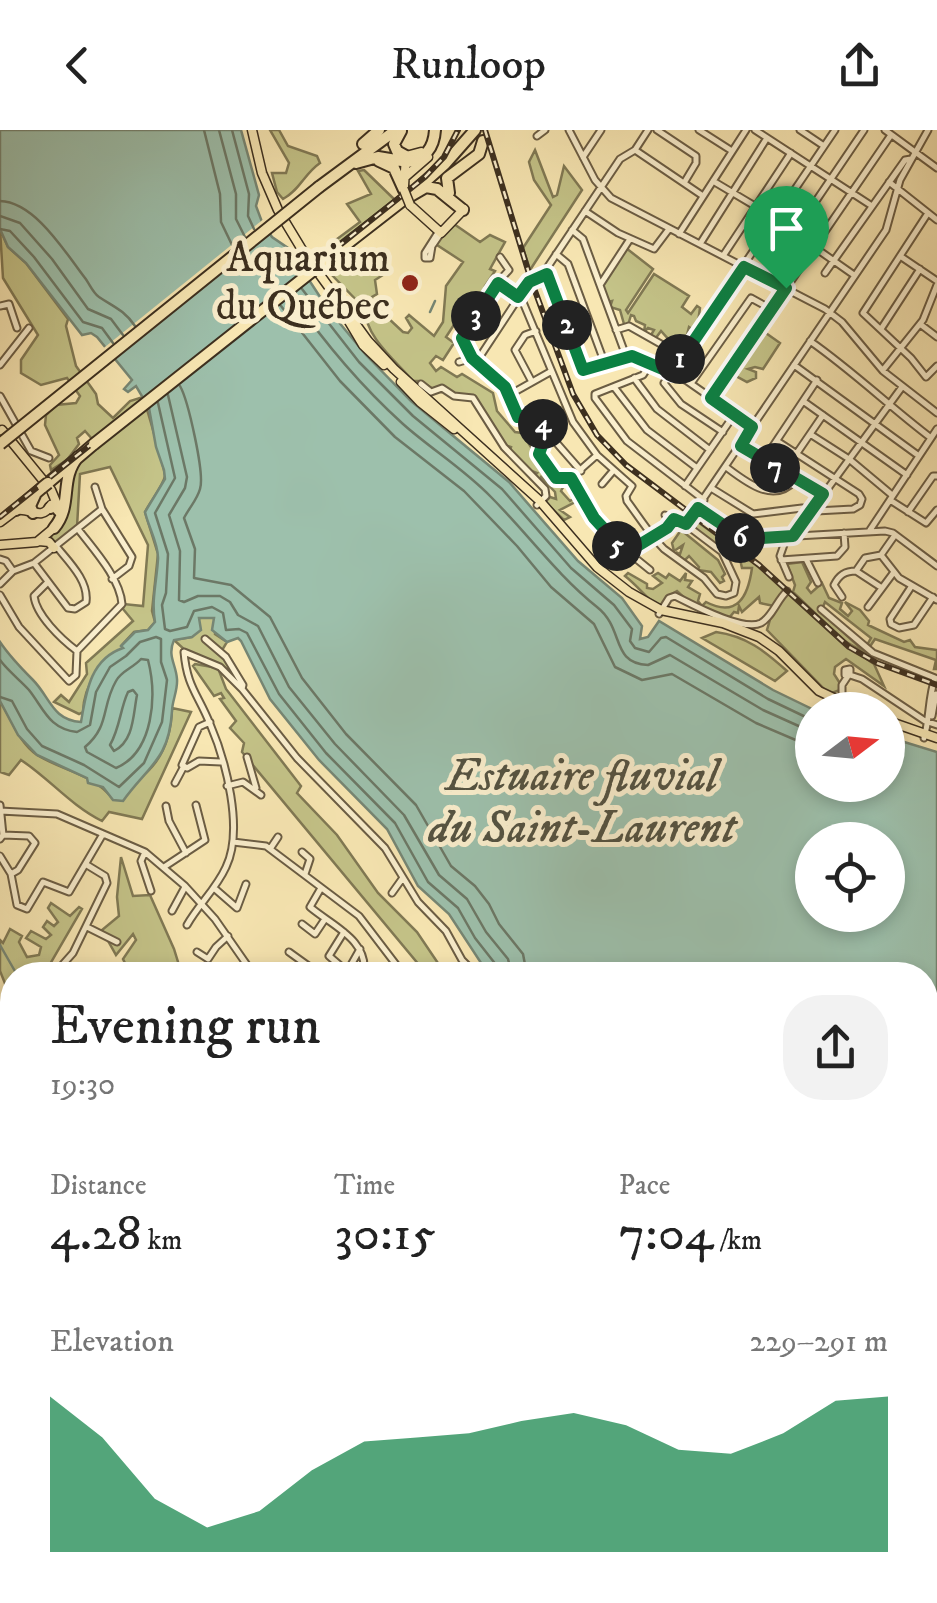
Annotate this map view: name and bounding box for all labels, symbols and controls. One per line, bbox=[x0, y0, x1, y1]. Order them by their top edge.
text: Runloop bbox=[391, 37, 546, 93]
icon: back bbox=[50, 38, 105, 93]
icon: share bbox=[832, 38, 887, 93]
pin bbox=[744, 186, 829, 289]
icon: arrive bbox=[759, 201, 814, 256]
place label: Aquarium du Québec bbox=[216, 233, 390, 333]
marker: Aquarium du Québec bbox=[399, 272, 421, 294]
pin: 3 bbox=[451, 291, 501, 341]
text: 3 bbox=[471, 298, 481, 333]
pin: 2 bbox=[542, 300, 592, 350]
text: 2 bbox=[560, 307, 574, 342]
pin: 1 bbox=[655, 334, 705, 384]
text: 1 bbox=[675, 341, 685, 376]
pin: 4 bbox=[518, 399, 568, 449]
text: 4 bbox=[535, 406, 551, 441]
pin: 7 bbox=[750, 443, 800, 493]
text: 7 bbox=[768, 450, 782, 485]
pin: 6 bbox=[715, 513, 765, 563]
text: 6 bbox=[733, 520, 747, 555]
pin: 5 bbox=[592, 521, 642, 571]
text: 5 bbox=[610, 528, 624, 563]
north arrow bbox=[795, 692, 905, 802]
map controls bbox=[795, 692, 905, 932]
water label: Estuaire fluvial du Saint-Laurent bbox=[427, 749, 739, 857]
button: locate bbox=[795, 822, 905, 932]
text: Evening run bbox=[50, 993, 321, 1062]
button: share bbox=[783, 995, 888, 1100]
text: 19:30 bbox=[50, 1065, 115, 1105]
text: Distance bbox=[50, 1168, 146, 1203]
text: Time bbox=[334, 1168, 395, 1203]
text: Pace bbox=[619, 1168, 670, 1203]
text: 4.28 bbox=[50, 1203, 141, 1266]
text: 30:15 bbox=[334, 1203, 436, 1266]
text: 7:04 bbox=[619, 1203, 714, 1266]
text: km bbox=[141, 1223, 182, 1258]
text: /km bbox=[714, 1223, 762, 1258]
text: Elevation bbox=[50, 1322, 174, 1362]
text: 229–291 m bbox=[750, 1322, 888, 1362]

